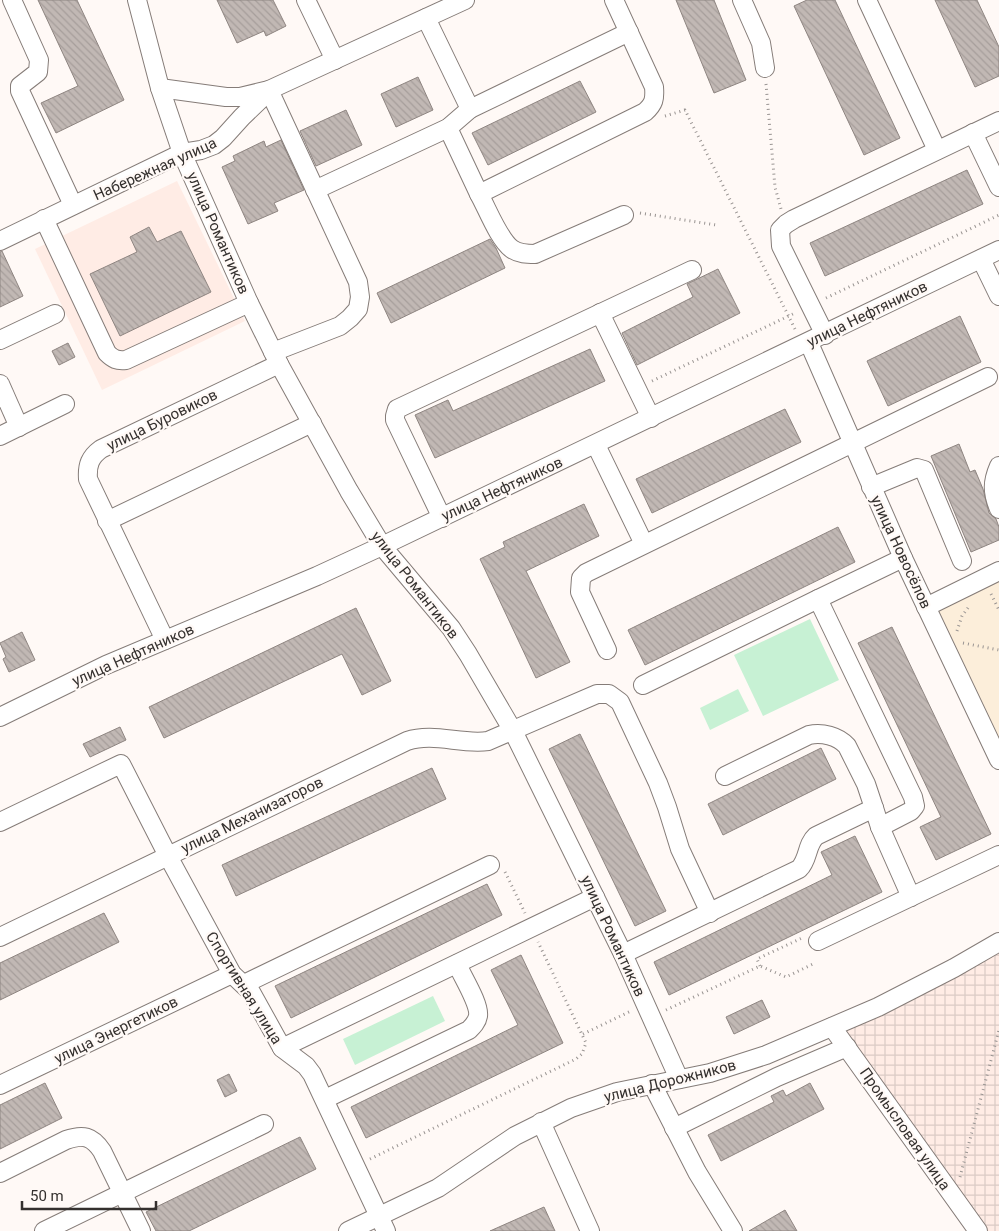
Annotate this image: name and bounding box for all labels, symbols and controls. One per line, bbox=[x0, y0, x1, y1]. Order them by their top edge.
street label: Набережная улица bbox=[91, 134, 219, 204]
street label: улица Романтиков bbox=[183, 169, 253, 297]
street label: улица Нефтяников bbox=[804, 277, 930, 351]
street label: улица Буровиков bbox=[104, 385, 220, 455]
street label: улица Нефтяников bbox=[439, 453, 565, 525]
street label: улица Новосёлов bbox=[867, 493, 935, 611]
street label: улица Романтиков bbox=[367, 528, 463, 642]
street label: улица Нефтяников bbox=[69, 620, 197, 690]
street label: улица Механизаторов bbox=[178, 773, 326, 857]
street label: улица Романтиков bbox=[577, 873, 649, 999]
street label: Спортивная улица bbox=[202, 928, 286, 1048]
street label: улица Энергетиков bbox=[51, 992, 181, 1068]
street label: улица Дорожников bbox=[602, 1056, 738, 1106]
street label: Промысловая улица bbox=[856, 1064, 954, 1194]
scale bar bbox=[22, 1178, 156, 1210]
text: 50 m bbox=[30, 1187, 64, 1205]

